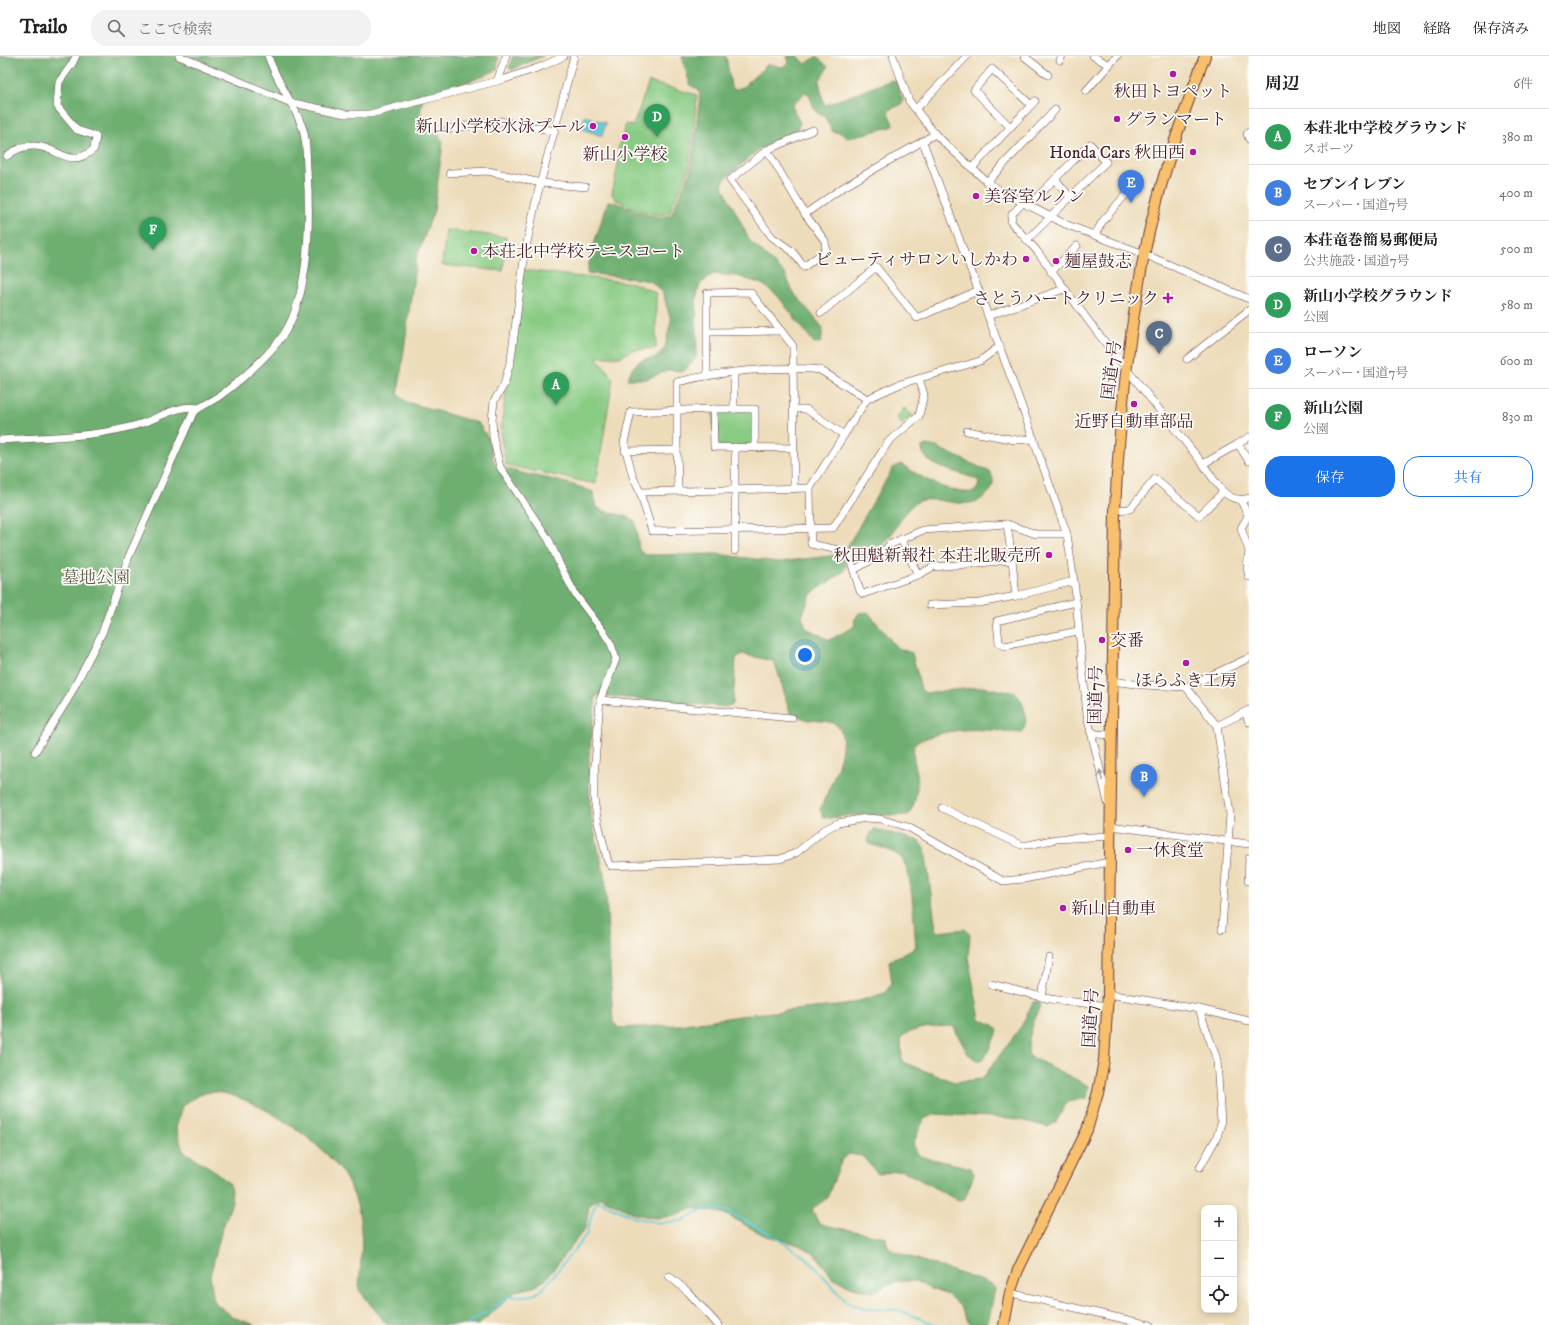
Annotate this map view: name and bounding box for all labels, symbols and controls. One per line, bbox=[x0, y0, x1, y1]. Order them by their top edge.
search box bbox=[91, 10, 371, 46]
text: Trailo bbox=[20, 16, 67, 39]
icon: search bbox=[105, 17, 127, 39]
text: ここで検索 bbox=[137, 20, 212, 39]
text: 地図 bbox=[1373, 20, 1401, 38]
text: 経路 bbox=[1423, 20, 1451, 38]
text: 保存済み bbox=[1473, 20, 1529, 38]
marker: 秋田トヨペット bbox=[1168, 69, 1178, 79]
text: 周辺 bbox=[1265, 73, 1299, 95]
text: 6件 bbox=[1513, 76, 1533, 92]
place label: 秋田トヨペット bbox=[1114, 81, 1233, 103]
pin: D bbox=[644, 104, 670, 137]
place label: グランマート bbox=[1125, 109, 1227, 131]
marker: グランマート bbox=[1112, 114, 1122, 124]
place label: 新山小学校水泳プール bbox=[416, 116, 585, 138]
text: 本荘北中学校グラウンド bbox=[1303, 119, 1468, 138]
marker: 新山小学校水泳プール bbox=[588, 121, 598, 131]
text: A bbox=[1274, 129, 1282, 145]
text: 380 m bbox=[1502, 129, 1533, 145]
marker: 新山小学校 bbox=[620, 132, 630, 142]
text: スポーツ bbox=[1303, 141, 1354, 157]
place label: Honda Cars 秋田西 bbox=[1049, 142, 1185, 164]
place label: 新山小学校 bbox=[583, 144, 668, 166]
marker: Honda Cars 秋田西 bbox=[1188, 147, 1198, 157]
pin: E bbox=[1118, 170, 1144, 203]
text: セブンイレブン bbox=[1303, 175, 1406, 194]
text: B bbox=[1274, 185, 1282, 201]
text: 400 m bbox=[1499, 185, 1533, 201]
place label: 美容室ルノン bbox=[984, 186, 1085, 208]
marker: 美容室ルノン bbox=[971, 191, 981, 201]
text: スーパー · 国道7号 bbox=[1303, 197, 1408, 213]
pin: F bbox=[140, 217, 166, 250]
text: 本荘竜巻簡易郵便局 bbox=[1303, 231, 1438, 250]
place label: 本荘北中学校テニスコート bbox=[482, 241, 685, 263]
text: C bbox=[1274, 241, 1282, 257]
text: 500 m bbox=[1500, 241, 1533, 257]
marker: 本荘北中学校テニスコート bbox=[469, 246, 479, 256]
place label: ビューティサロンいしかわ bbox=[815, 249, 1018, 271]
place label: 麺屋鼓志 bbox=[1064, 251, 1132, 273]
text: 公共施設 · 国道7号 bbox=[1303, 253, 1410, 269]
marker: ビューティサロンいしかわ bbox=[1021, 254, 1031, 264]
marker: 麺屋鼓志 bbox=[1051, 256, 1061, 266]
text: 新山小学校グラウンド bbox=[1303, 287, 1453, 306]
place label: さとうハートクリニック bbox=[973, 288, 1159, 310]
marker: さとうハートクリニック bbox=[1162, 292, 1174, 304]
text: D bbox=[1273, 297, 1283, 313]
text: 580 m bbox=[1501, 297, 1533, 313]
text: 公園 bbox=[1303, 309, 1329, 325]
pin: C bbox=[1146, 321, 1172, 354]
street label: 国道7号 bbox=[1097, 339, 1127, 401]
text: ローソン bbox=[1303, 343, 1362, 362]
text: E bbox=[1273, 353, 1283, 369]
text: 600 m bbox=[1500, 353, 1533, 369]
text: スーパー · 国道7号 bbox=[1303, 365, 1408, 381]
pin: A bbox=[543, 372, 569, 405]
marker: 近野自動車部品 bbox=[1129, 399, 1139, 409]
text: 新山公園 bbox=[1303, 399, 1363, 418]
text: F bbox=[1274, 409, 1282, 425]
text: 830 m bbox=[1502, 409, 1533, 425]
place label: 近野自動車部品 bbox=[1075, 411, 1194, 433]
text: 公園 bbox=[1303, 421, 1329, 437]
button: 保存 bbox=[1265, 456, 1395, 497]
button: 共有 bbox=[1403, 456, 1533, 497]
place label: 秋田魁新報社 本荘北販売所 bbox=[833, 545, 1041, 567]
marker: 秋田魁新報社 本荘北販売所 bbox=[1044, 550, 1054, 560]
park label: 墓地公園 bbox=[62, 567, 130, 589]
place label: 交番 bbox=[1110, 630, 1144, 652]
marker: 交番 bbox=[1097, 635, 1107, 645]
your location bbox=[795, 645, 815, 665]
marker: ほらふき工房 bbox=[1181, 658, 1191, 668]
street label: 国道7号 bbox=[1084, 665, 1108, 725]
place label: ほらふき工房 bbox=[1135, 670, 1237, 692]
pin: B bbox=[1131, 764, 1157, 797]
one-way arrow bbox=[1098, 768, 1104, 780]
place label: 一休食堂 bbox=[1136, 840, 1204, 862]
marker: 一休食堂 bbox=[1123, 845, 1133, 855]
place label: 新山自動車 bbox=[1071, 898, 1156, 920]
marker: 新山自動車 bbox=[1058, 903, 1068, 913]
street label: 国道7号 bbox=[1078, 988, 1104, 1049]
map controls bbox=[1201, 1205, 1237, 1313]
button: + bbox=[1201, 1205, 1237, 1241]
button: − bbox=[1201, 1241, 1237, 1277]
button: locate bbox=[1201, 1277, 1237, 1313]

